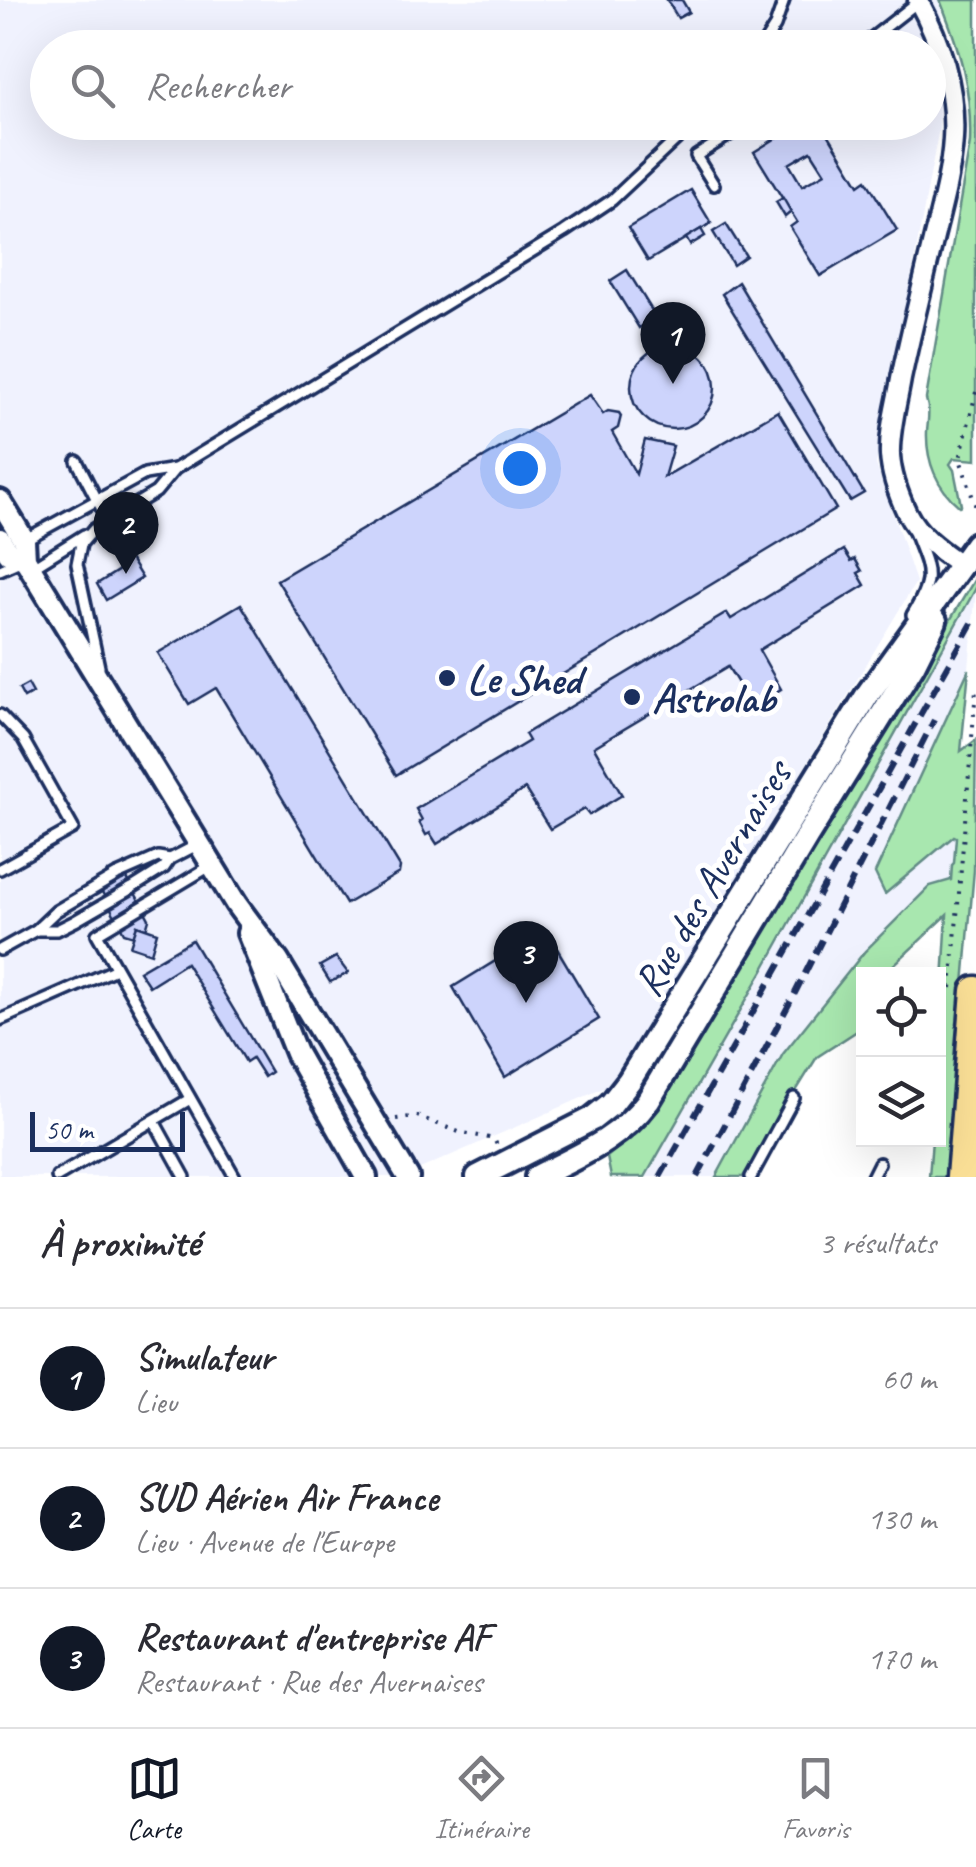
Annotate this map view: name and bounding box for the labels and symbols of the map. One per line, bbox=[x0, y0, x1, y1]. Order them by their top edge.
pin: 1 bbox=[640, 302, 706, 384]
your location bbox=[495, 443, 546, 494]
pin: 2 bbox=[94, 492, 158, 574]
place label: Le Shed bbox=[467, 653, 588, 706]
marker: Le Shed bbox=[436, 667, 458, 689]
place label: Astrolab bbox=[652, 672, 778, 725]
marker: Astrolab bbox=[621, 686, 643, 708]
street label: Rue des Avernaises bbox=[621, 748, 805, 1006]
pin: 3 bbox=[494, 920, 558, 1003]
scale bar bbox=[30, 1107, 185, 1152]

